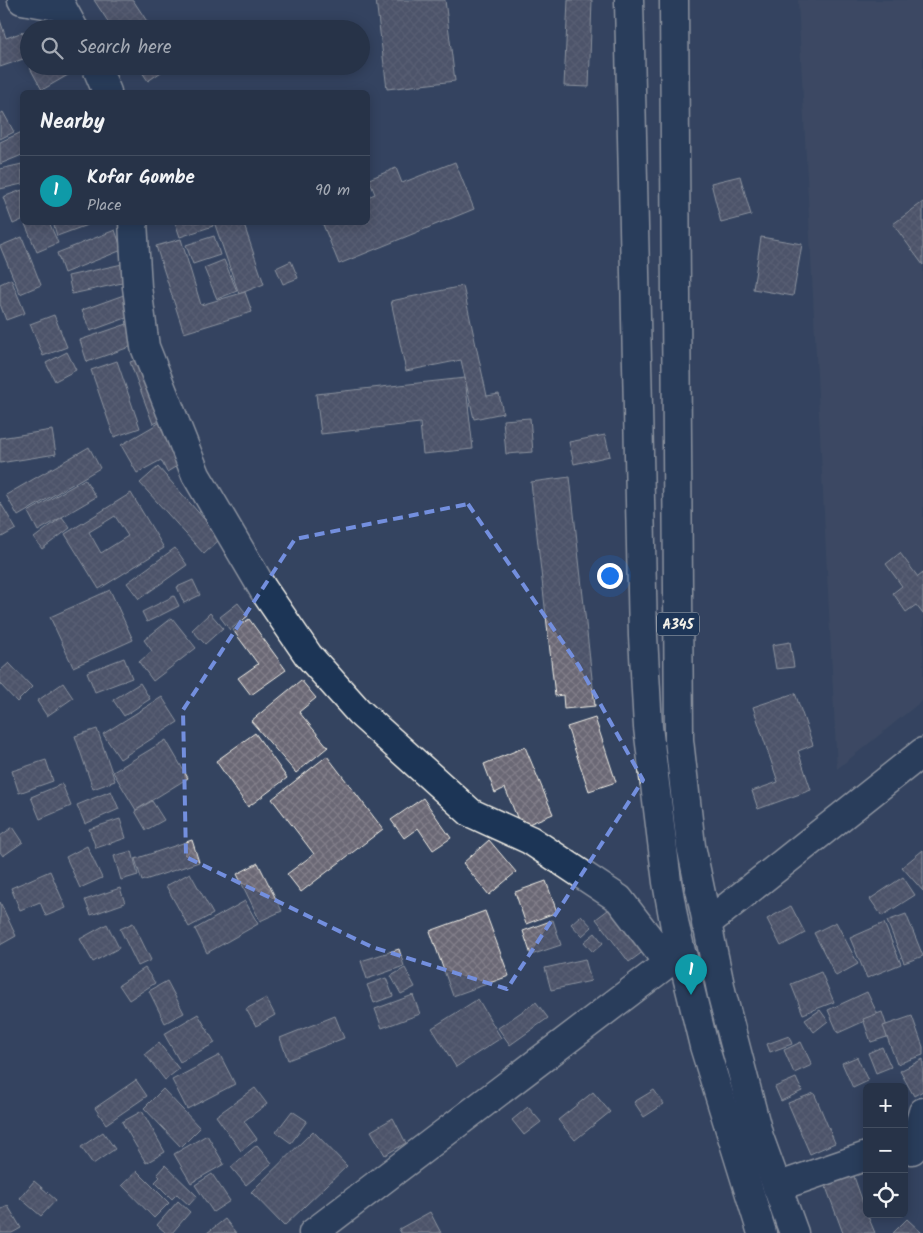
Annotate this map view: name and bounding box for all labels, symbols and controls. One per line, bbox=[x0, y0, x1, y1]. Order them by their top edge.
search box bbox=[20, 20, 370, 75]
text: Search here bbox=[78, 33, 172, 63]
icon: search bbox=[38, 34, 66, 62]
text: Nearby bbox=[40, 106, 105, 139]
text: Kofar Gombe bbox=[87, 163, 195, 193]
text: 1 bbox=[54, 178, 58, 203]
text: 90 m bbox=[315, 178, 350, 203]
text: Place bbox=[87, 193, 121, 218]
your location bbox=[597, 563, 623, 589]
road number: A345 bbox=[657, 612, 699, 636]
pin: 1 bbox=[675, 954, 707, 995]
map controls bbox=[863, 1083, 908, 1218]
button: + bbox=[863, 1083, 908, 1128]
button: − bbox=[863, 1128, 908, 1173]
button: locate bbox=[863, 1173, 908, 1218]

